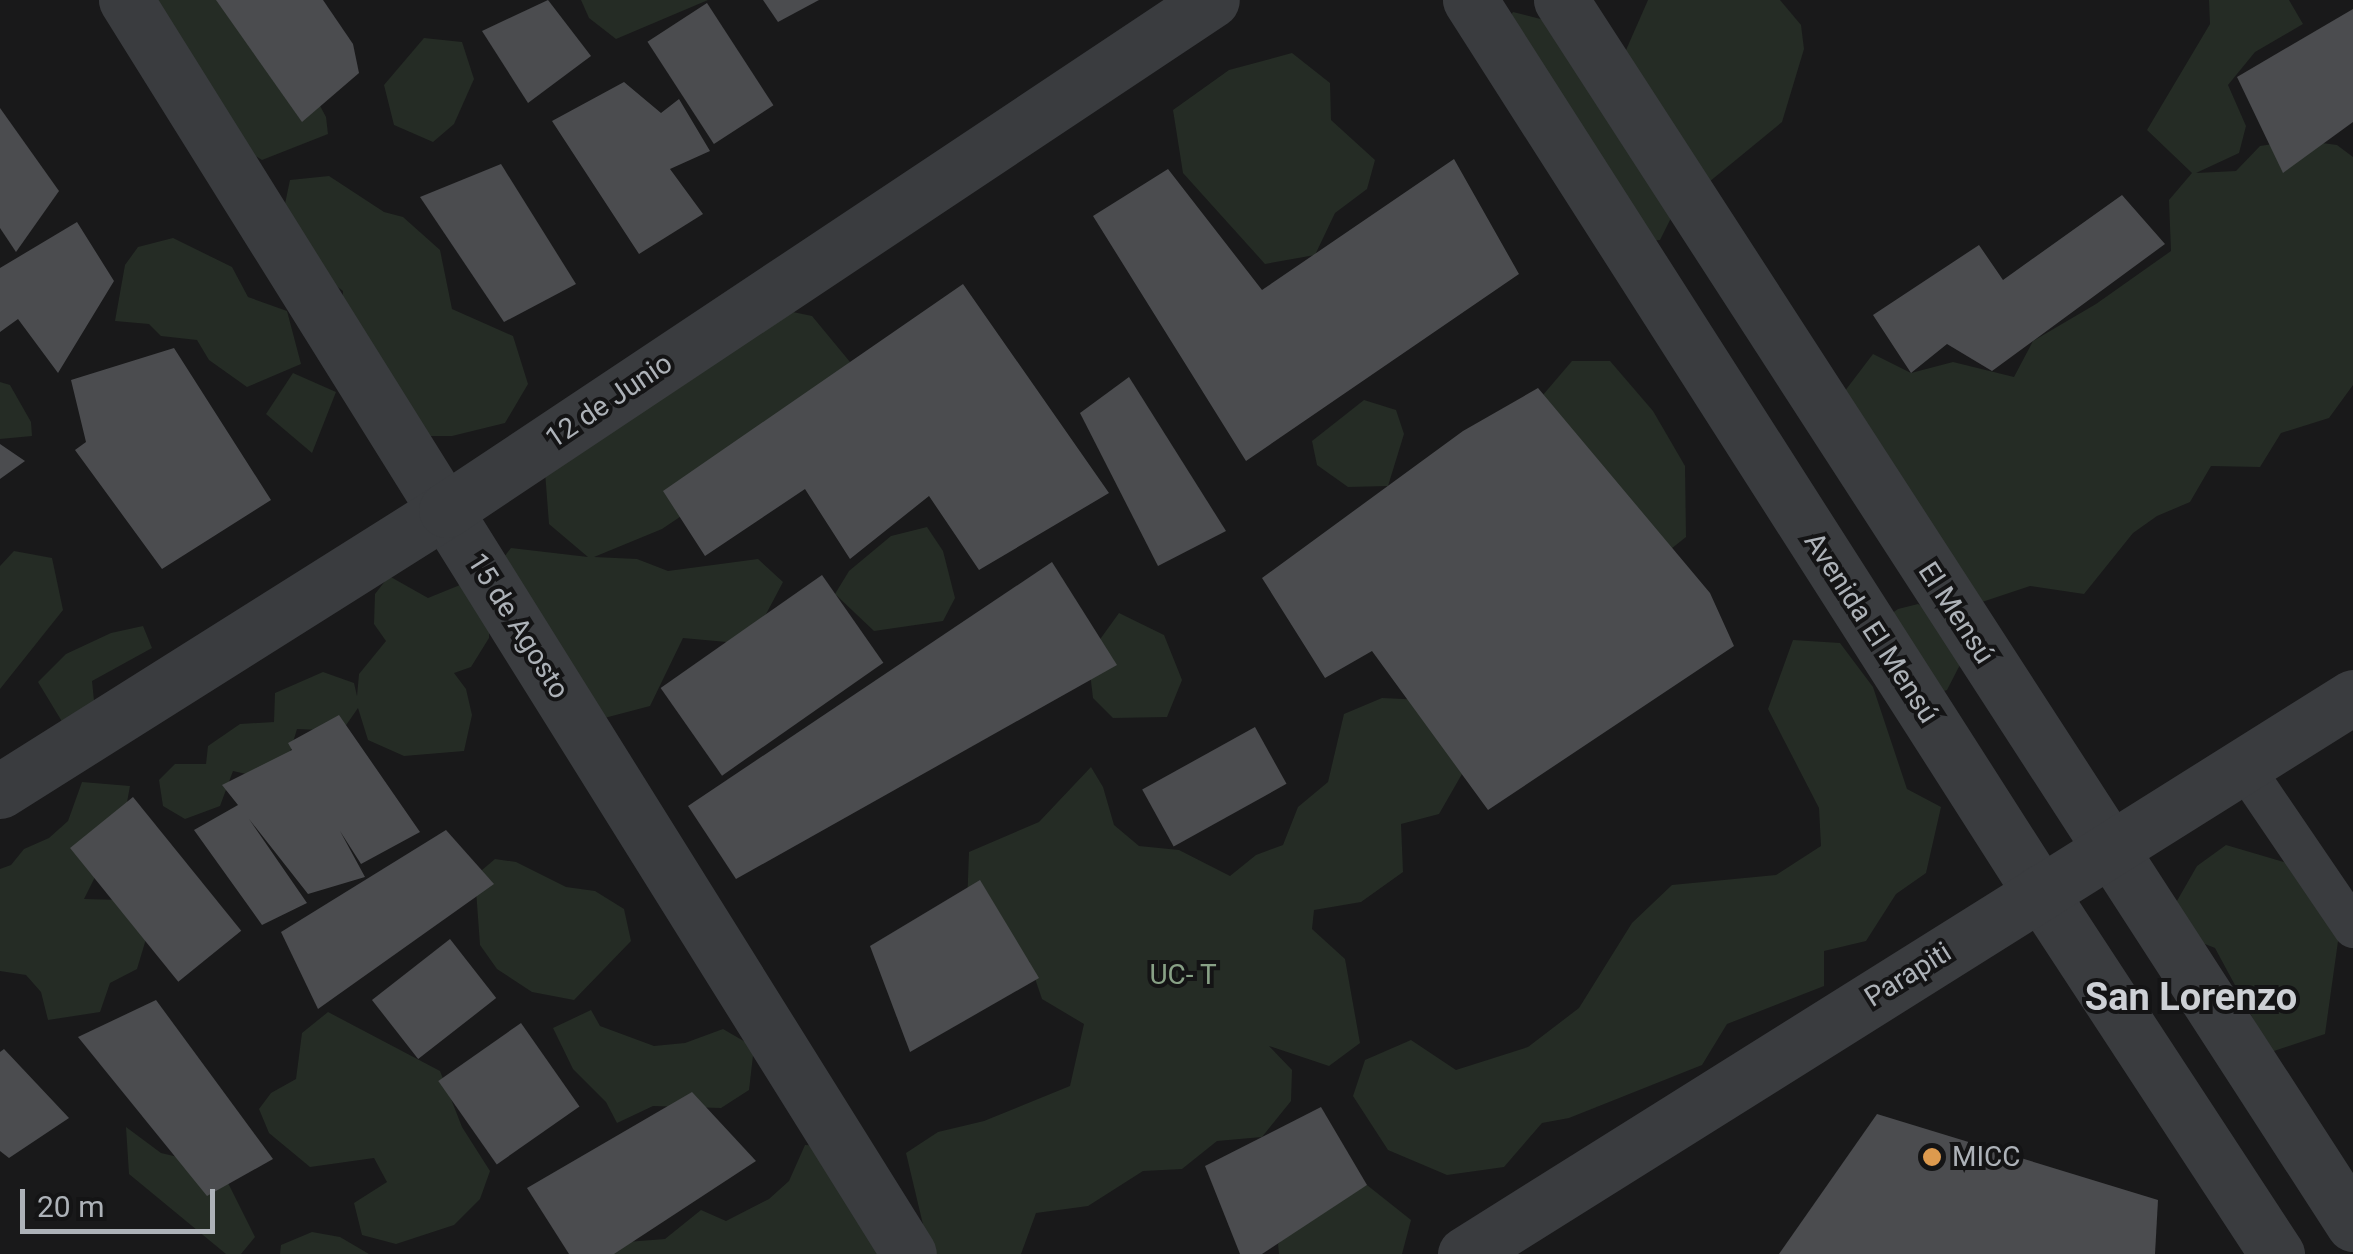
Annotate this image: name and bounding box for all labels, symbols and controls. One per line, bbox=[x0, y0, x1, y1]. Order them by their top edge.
street label: 12 de Junio bbox=[539, 346, 679, 456]
street label: Avenida El Mensú bbox=[1797, 526, 1945, 730]
street label: 15 de Agosto bbox=[460, 547, 576, 705]
street label: El Mensú bbox=[1911, 556, 2001, 670]
street label: Parapiti bbox=[1859, 935, 1957, 1015]
park label: UC- T bbox=[1149, 958, 1217, 992]
district label: San Lorenzo bbox=[2085, 975, 2297, 1021]
place label: MICC bbox=[1952, 1140, 2021, 1174]
marker: MICC bbox=[1921, 1146, 1943, 1168]
scale bar bbox=[25, 1169, 220, 1231]
text: 20 m bbox=[37, 1189, 104, 1224]

